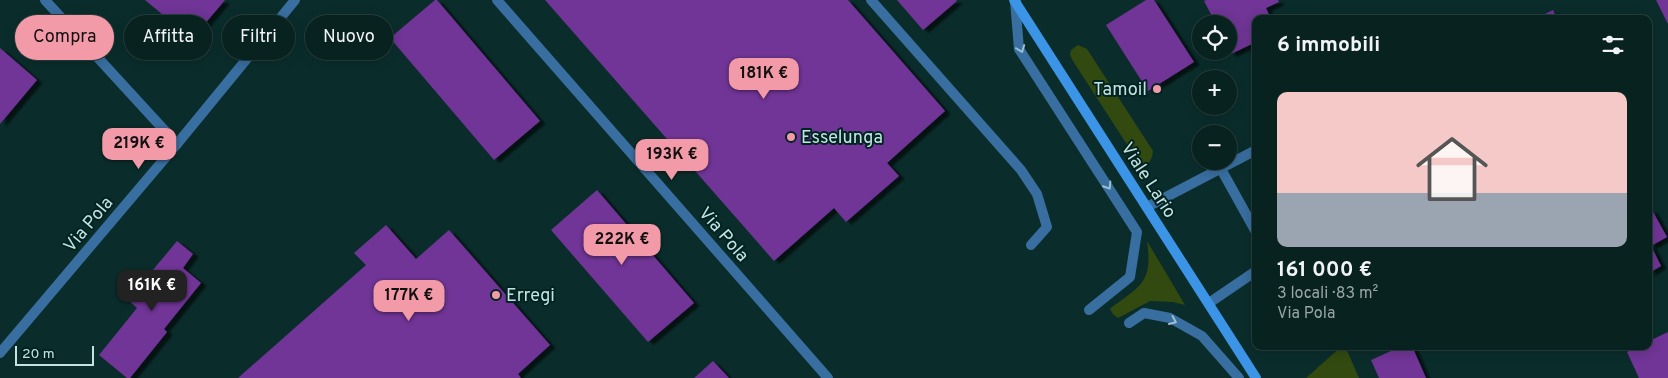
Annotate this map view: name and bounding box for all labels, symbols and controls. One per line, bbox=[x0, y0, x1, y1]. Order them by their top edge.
chip: Compra bbox=[15, 15, 114, 60]
chip: Affitta bbox=[124, 15, 212, 60]
chip: Filtri bbox=[222, 15, 295, 60]
chip: Nuovo bbox=[305, 15, 393, 60]
map controls bbox=[1192, 15, 1237, 170]
button: locate bbox=[1192, 15, 1237, 60]
icon: filters bbox=[1599, 31, 1627, 59]
text: 6 immobili bbox=[1277, 32, 1380, 59]
one-way arrow bbox=[1015, 44, 1025, 53]
pin: 181K € bbox=[723, 58, 805, 100]
text: 181K € bbox=[740, 64, 788, 84]
button: + bbox=[1192, 70, 1237, 115]
place label: Tamoil bbox=[1093, 79, 1147, 102]
marker: Tamoil bbox=[1151, 83, 1163, 95]
icon: home bbox=[1407, 124, 1497, 214]
button: − bbox=[1192, 125, 1237, 170]
place label: Esselunga bbox=[801, 127, 883, 150]
pin: 219K € bbox=[98, 128, 180, 170]
marker: Esselunga bbox=[785, 131, 797, 143]
text: 219K € bbox=[113, 134, 165, 154]
pin: 193K € bbox=[631, 138, 713, 181]
street label: Viale Lario bbox=[1115, 139, 1181, 223]
text: 193K € bbox=[646, 145, 698, 165]
one-way arrow bbox=[1102, 180, 1111, 190]
street label: Via Pola bbox=[59, 192, 119, 257]
street label: Via Pola bbox=[693, 203, 753, 267]
pin: 222K € bbox=[581, 224, 663, 266]
text: 222K € bbox=[595, 230, 649, 250]
text: 161 000 € bbox=[1277, 257, 1372, 284]
pin: 161K € bbox=[111, 270, 193, 312]
text: 161K € bbox=[128, 276, 176, 296]
pin: 177K € bbox=[368, 280, 450, 322]
text: 3 locali · 83 m² bbox=[1277, 284, 1378, 304]
place label: Erregi bbox=[506, 285, 555, 308]
text: 177K € bbox=[385, 286, 433, 306]
marker: Erregi bbox=[490, 289, 502, 301]
text: Via Pola bbox=[1277, 304, 1335, 324]
one-way arrow bbox=[1168, 314, 1177, 324]
scale bar bbox=[15, 343, 94, 366]
text: 20 m bbox=[22, 346, 55, 363]

